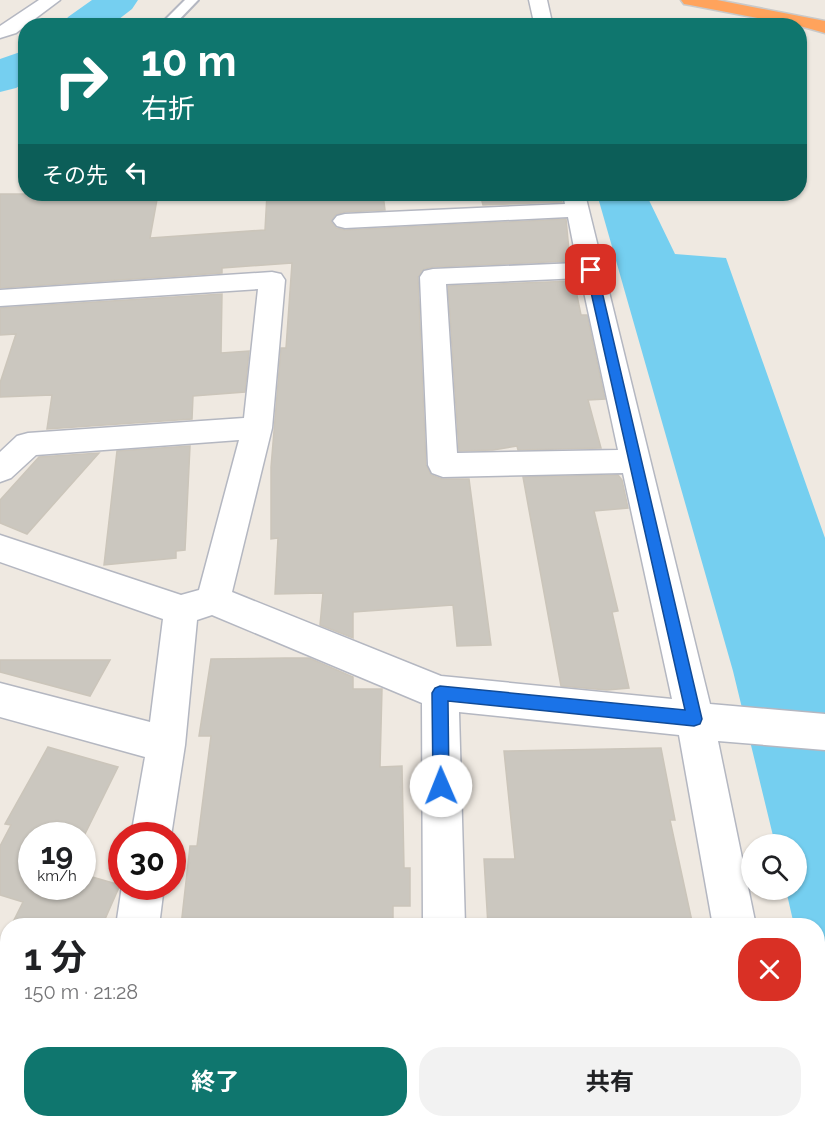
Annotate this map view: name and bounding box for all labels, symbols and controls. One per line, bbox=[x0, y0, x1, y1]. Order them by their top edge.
text: 10 m bbox=[141, 37, 237, 86]
icon: right bbox=[42, 42, 120, 120]
text: 右折 bbox=[141, 93, 195, 124]
icon: left bbox=[120, 156, 153, 189]
text: その先 bbox=[42, 162, 108, 188]
pin bbox=[565, 244, 616, 295]
icon: arrive bbox=[574, 253, 607, 286]
position arrow bbox=[409, 754, 473, 818]
speed limit sign: 30 bbox=[108, 822, 186, 900]
map controls bbox=[741, 834, 807, 900]
button: search bbox=[741, 834, 807, 900]
text: 19 bbox=[41, 836, 73, 871]
text: km/h bbox=[37, 867, 77, 885]
text: 1 分 bbox=[24, 936, 86, 978]
button: close bbox=[738, 938, 801, 1001]
text: 150 m · 21:28 bbox=[24, 980, 138, 1004]
button: 終了 bbox=[24, 1047, 407, 1116]
button: 共有 bbox=[419, 1047, 801, 1116]

